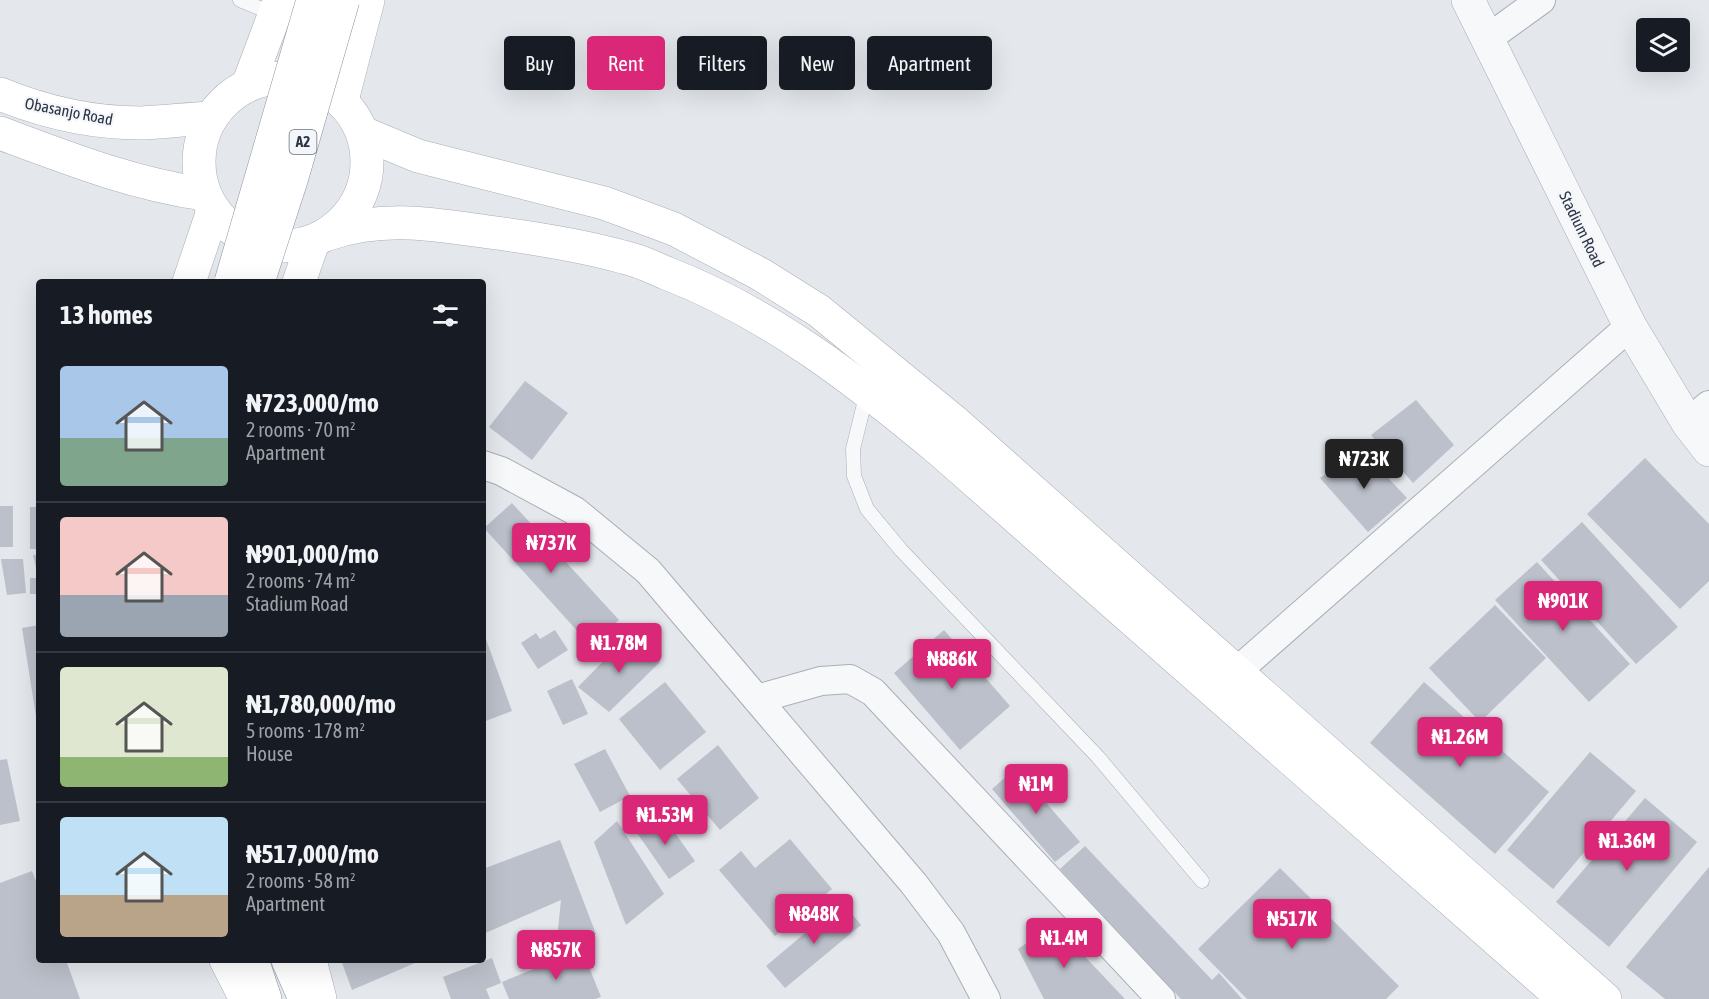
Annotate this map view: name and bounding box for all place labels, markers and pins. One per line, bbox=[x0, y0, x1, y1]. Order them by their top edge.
pin: ₦723K bbox=[1322, 439, 1406, 490]
pin: ₦737K bbox=[509, 523, 593, 574]
pin: ₦901K bbox=[1521, 581, 1605, 632]
pin: ₦1.78M bbox=[570, 623, 668, 674]
pin: ₦886K bbox=[910, 639, 994, 690]
pin: ₦1.26M bbox=[1411, 717, 1509, 768]
pin: ₦1M bbox=[1007, 764, 1065, 815]
pin: ₦1.53M bbox=[616, 795, 714, 846]
pin: ₦1.36M bbox=[1578, 821, 1676, 872]
pin: ₦848K bbox=[772, 894, 856, 945]
pin: ₦517K bbox=[1250, 899, 1334, 950]
pin: ₦1.4M bbox=[1022, 918, 1106, 969]
pin: ₦857K bbox=[514, 930, 598, 981]

